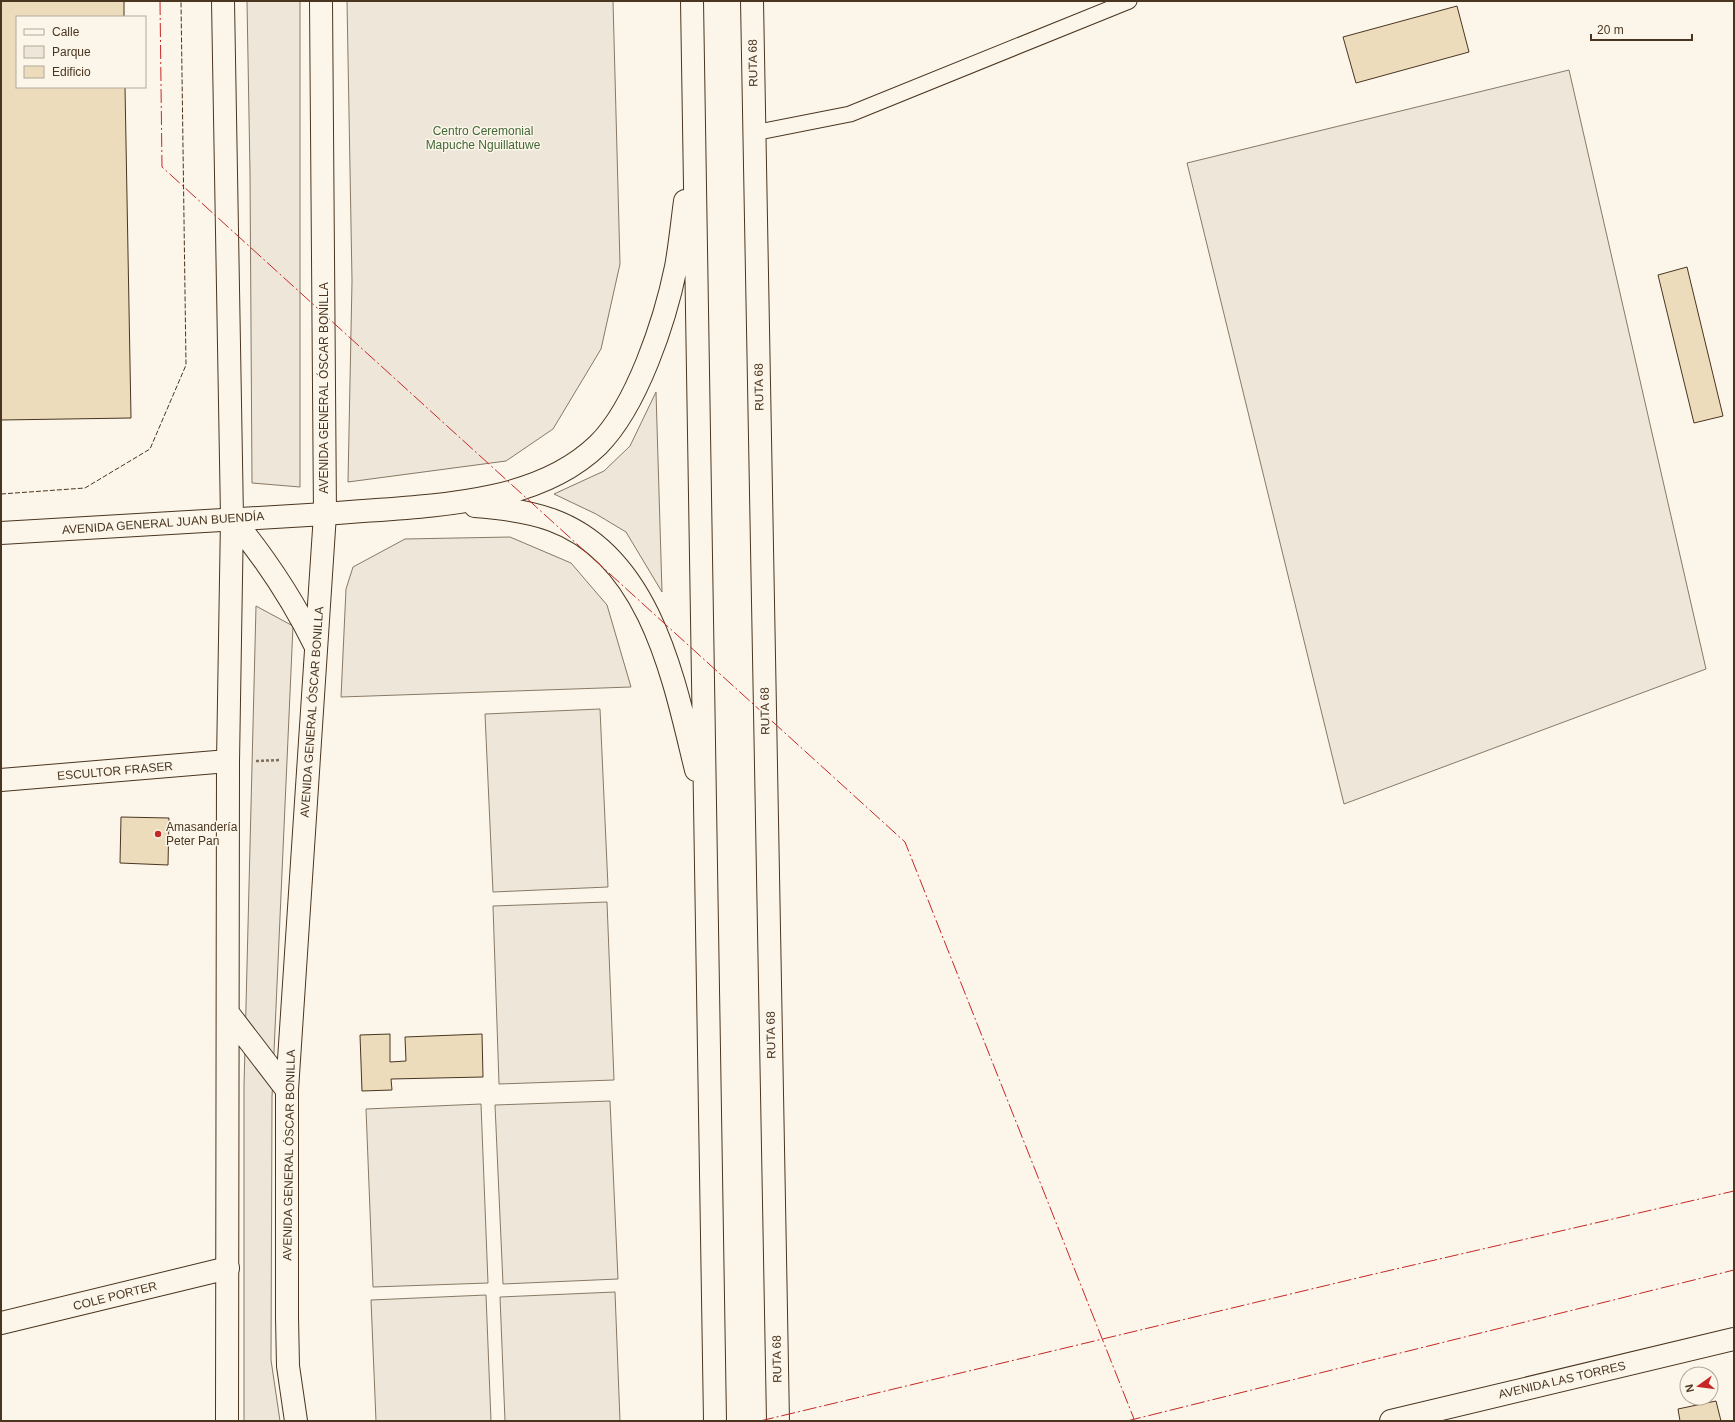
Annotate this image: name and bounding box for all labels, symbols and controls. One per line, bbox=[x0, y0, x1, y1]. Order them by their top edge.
legend bbox=[16, 16, 146, 88]
scale bar bbox=[1591, 16, 1692, 42]
text: 20 m bbox=[1597, 23, 1624, 37]
text: Calle bbox=[52, 25, 80, 39]
street label: RUTA 68 bbox=[746, 39, 760, 87]
text: Parque bbox=[52, 45, 91, 59]
text: Edificio bbox=[52, 65, 91, 79]
park label: Centro Ceremonial Mapuche Nguillatuwe bbox=[426, 124, 541, 152]
street label: AVENIDA GENERAL ÓSCAR BONILLA bbox=[316, 282, 331, 494]
street label: RUTA 68 bbox=[752, 363, 766, 411]
street label: AVENIDA GENERAL JUAN BUENDÍA bbox=[61, 508, 265, 537]
street label: AVENIDA GENERAL ÓSCAR BONILLA bbox=[297, 606, 326, 818]
street label: RUTA 68 bbox=[758, 687, 772, 735]
street label: ESCULTOR FRASER bbox=[56, 759, 174, 783]
place label: Amasandería Peter Pan bbox=[166, 820, 238, 848]
marker: Amasandería Peter Pan bbox=[153, 829, 163, 839]
street label: RUTA 68 bbox=[764, 1011, 778, 1059]
street label: AVENIDA GENERAL ÓSCAR BONILLA bbox=[279, 1049, 298, 1261]
street label: COLE PORTER bbox=[72, 1279, 159, 1313]
street label: RUTA 68 bbox=[770, 1335, 784, 1383]
street label: AVENIDA LAS TORRES bbox=[1497, 1359, 1627, 1401]
north arrow bbox=[1679, 1366, 1719, 1406]
text: N bbox=[1683, 1383, 1696, 1394]

